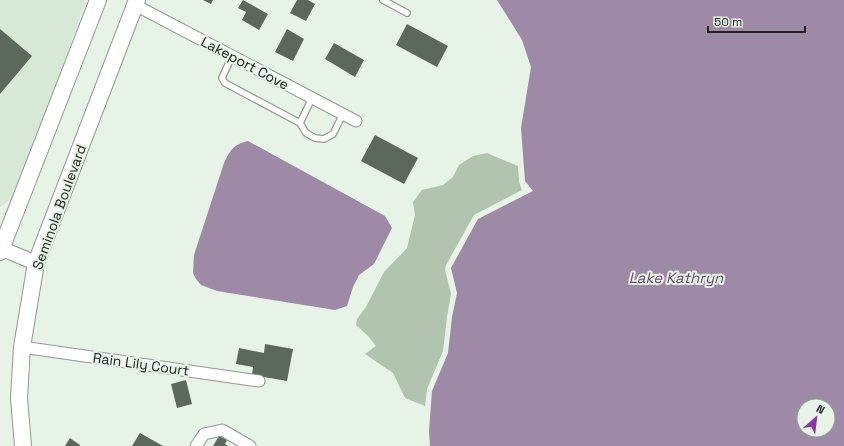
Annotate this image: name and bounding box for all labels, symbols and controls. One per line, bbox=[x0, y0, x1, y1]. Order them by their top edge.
scale bar bbox=[708, 8, 805, 34]
text: 50 m bbox=[714, 14, 742, 30]
street label: Lakeport Cove bbox=[198, 32, 292, 94]
street label: Seminola Boulevard bbox=[28, 142, 90, 272]
water label: Lake Kathryn bbox=[629, 268, 724, 287]
street label: Rain Lily Court bbox=[92, 348, 190, 380]
north arrow bbox=[796, 398, 836, 438]
text: N bbox=[814, 401, 827, 417]

